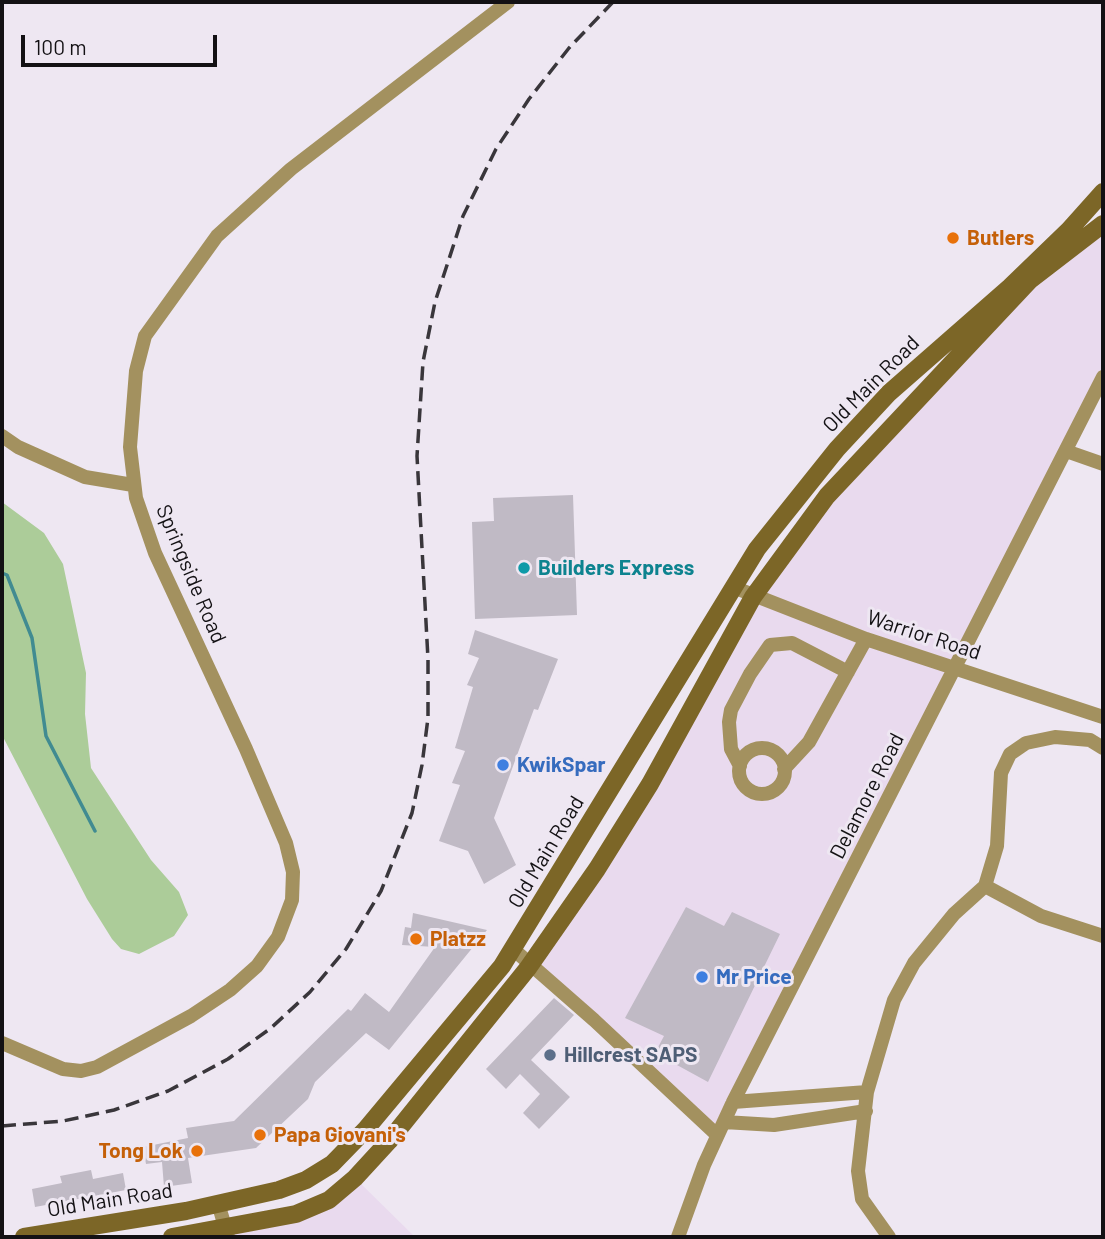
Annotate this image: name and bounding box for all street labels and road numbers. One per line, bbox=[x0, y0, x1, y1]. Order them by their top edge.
street label: Old Main Road bbox=[817, 330, 925, 438]
street label: Springside Road bbox=[150, 501, 232, 647]
street label: Warrior Road bbox=[864, 605, 984, 665]
street label: Delamore Road bbox=[825, 729, 909, 863]
street label: Old Main Road bbox=[503, 791, 589, 913]
street label: Old Main Road bbox=[46, 1178, 174, 1222]

